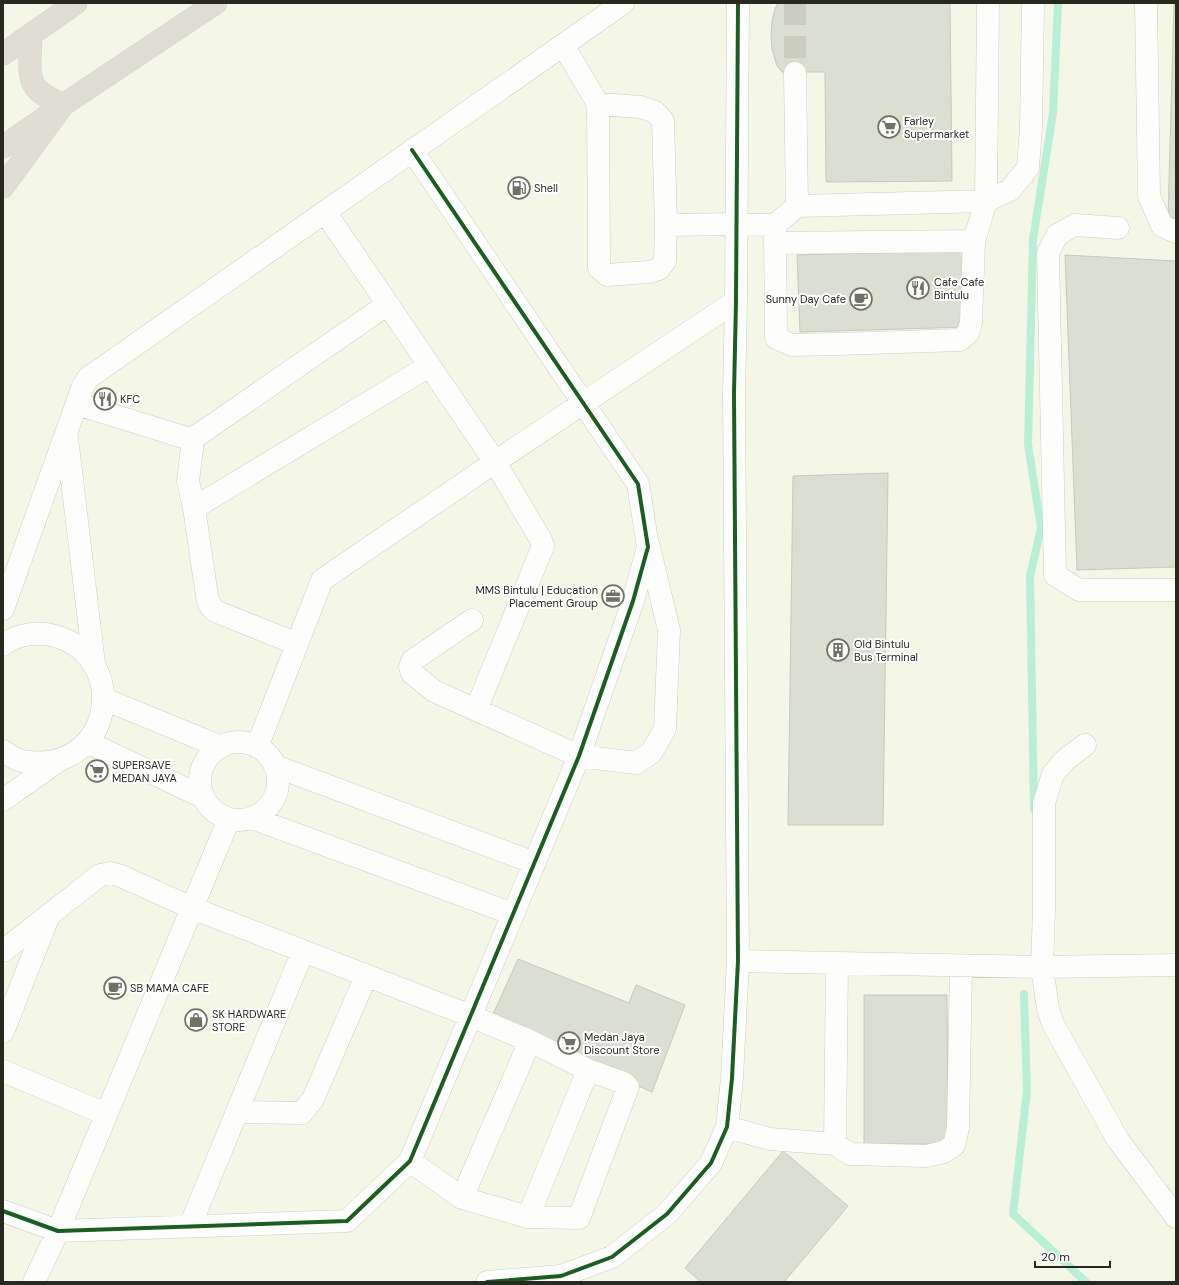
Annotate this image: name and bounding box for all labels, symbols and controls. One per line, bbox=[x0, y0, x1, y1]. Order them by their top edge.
supermarket icon: Farley Supermarket bbox=[876, 114, 902, 140]
place label: Farley Supermarket bbox=[904, 114, 969, 141]
fuel station icon: Shell bbox=[506, 175, 532, 201]
place label: Shell bbox=[534, 181, 558, 195]
restaurant icon: Cafe Cafe Bintulu bbox=[905, 275, 931, 301]
place label: Cafe Cafe Bintulu bbox=[934, 275, 984, 302]
cafe icon: Sunny Day Cafe bbox=[848, 286, 874, 312]
place label: Sunny Day Cafe bbox=[766, 292, 846, 306]
restaurant icon: KFC bbox=[92, 386, 118, 412]
place label: KFC bbox=[120, 392, 140, 406]
place label: MMS Bintulu | Education Placement Group bbox=[475, 583, 598, 610]
office icon: MMS Bintulu | Education Placement Group bbox=[600, 583, 626, 609]
building icon: Old Bintulu Bus Terminal bbox=[825, 637, 851, 663]
place label: Old Bintulu Bus Terminal bbox=[854, 637, 918, 664]
supermarket icon: SUPERSAVE MEDAN JAYA bbox=[84, 758, 110, 784]
place label: SUPERSAVE MEDAN JAYA bbox=[112, 758, 177, 785]
cafe icon: SB MAMA CAFE bbox=[102, 975, 128, 1001]
place label: SB MAMA CAFE bbox=[130, 981, 209, 995]
shop icon: SK HARDWARE STORE bbox=[183, 1007, 209, 1033]
place label: SK HARDWARE STORE bbox=[212, 1007, 286, 1034]
supermarket icon: Medan Jaya Discount Store bbox=[556, 1030, 582, 1056]
place label: Medan Jaya Discount Store bbox=[584, 1030, 660, 1057]
scale bar bbox=[1035, 1243, 1110, 1269]
text: 20 m bbox=[1041, 1249, 1070, 1265]

